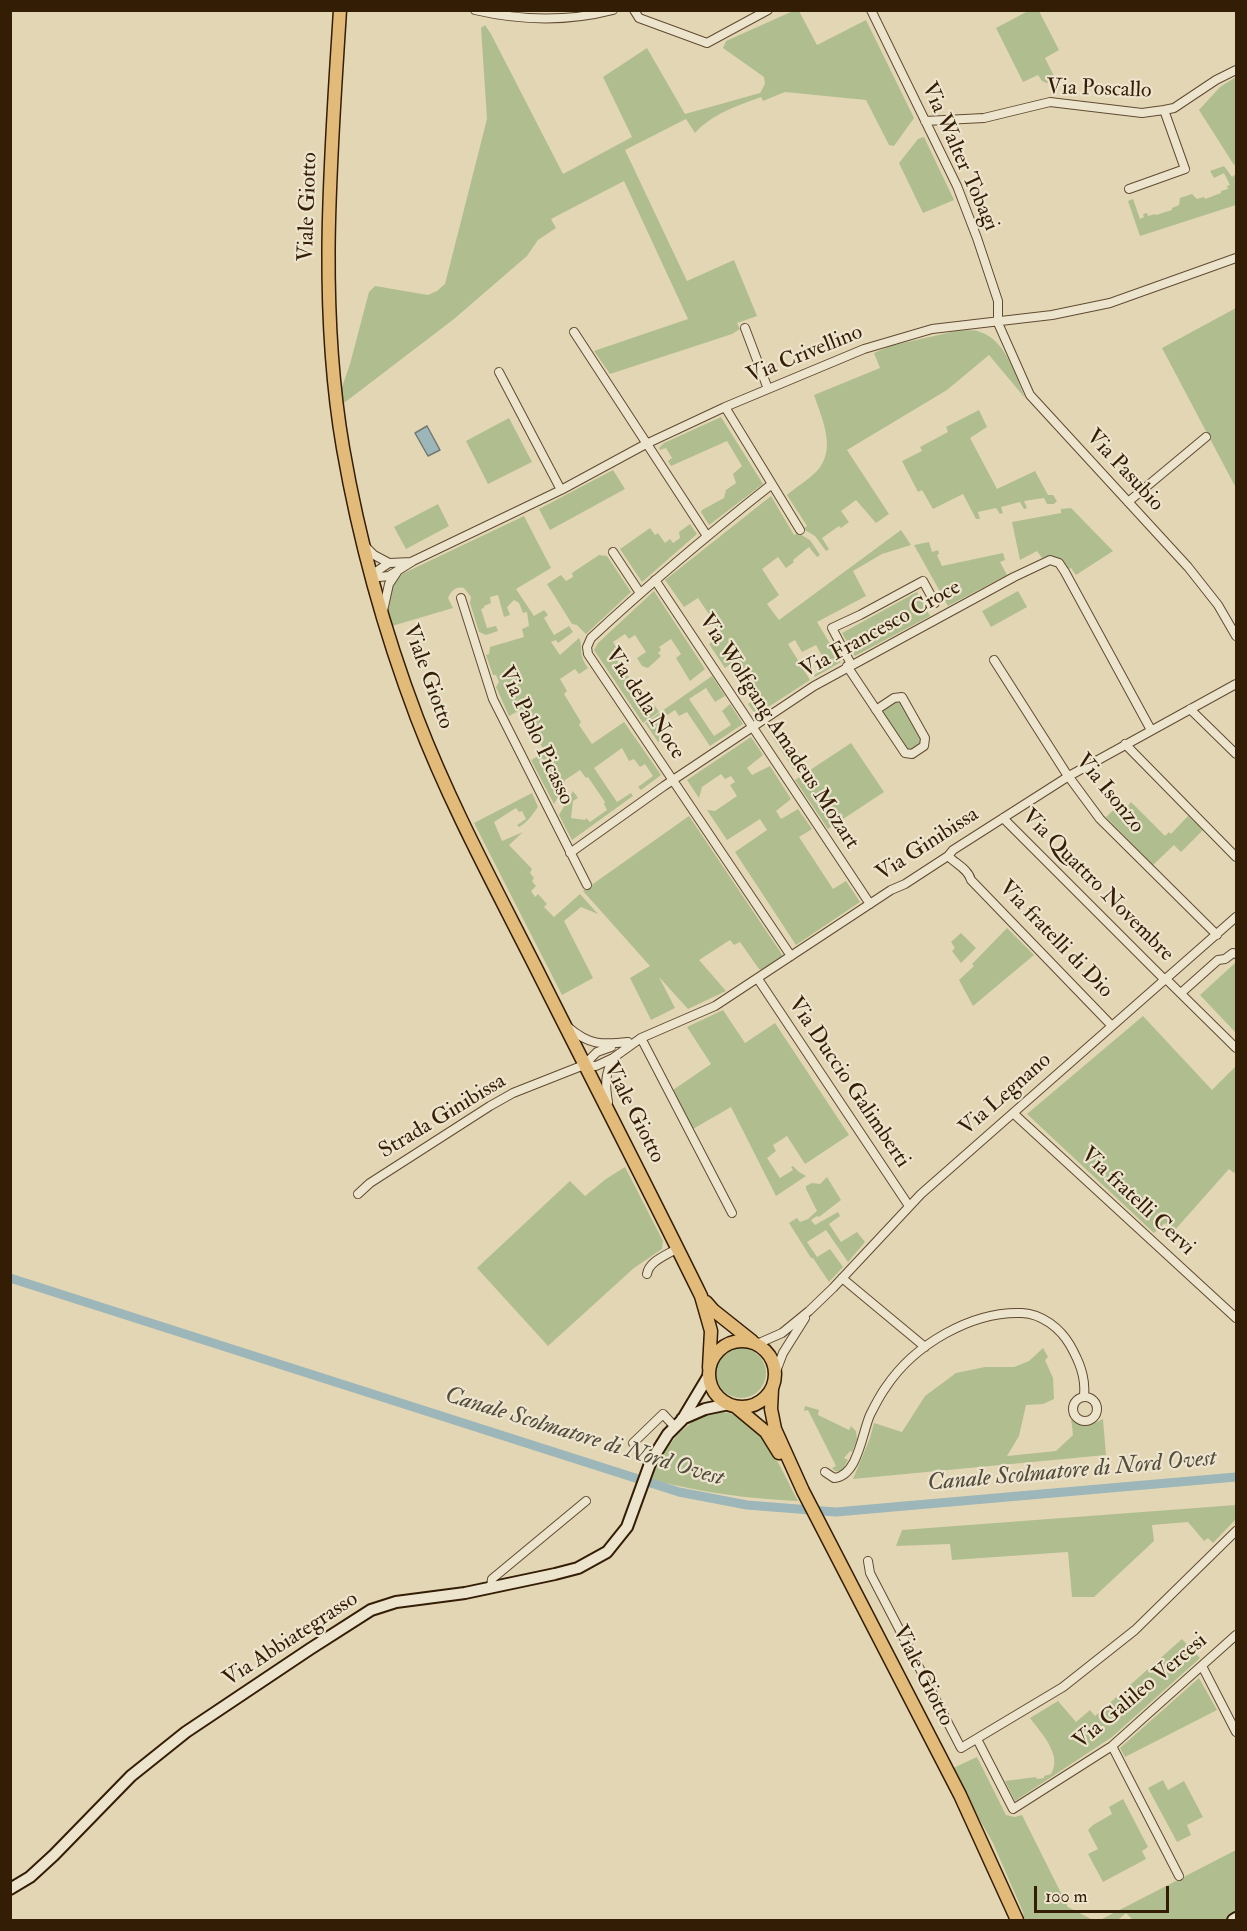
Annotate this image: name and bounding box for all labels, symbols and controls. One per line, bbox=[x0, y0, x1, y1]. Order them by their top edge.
street label: Via Poscallo bbox=[1046, 75, 1152, 105]
street label: Via Walter Tobagi bbox=[914, 79, 1004, 235]
street label: Viale Giotto bbox=[294, 152, 324, 262]
street label: Via Crivellino bbox=[743, 320, 867, 390]
street label: Via Pasubio bbox=[1079, 425, 1169, 517]
street label: Via Francesco Croce bbox=[796, 575, 966, 685]
street label: Via Wolfgang Amadeus Mozart bbox=[692, 609, 864, 855]
street label: Viale Giotto bbox=[396, 621, 458, 733]
street label: Via della Noce bbox=[598, 643, 690, 765]
street label: Via Pablo Picasso bbox=[491, 662, 579, 810]
street label: Via Isonzo bbox=[1069, 749, 1149, 839]
street label: Via Ginibissa bbox=[872, 802, 984, 888]
street label: Via Quattro Novembre bbox=[1015, 804, 1179, 968]
street label: Via fratelli di Dio bbox=[992, 876, 1118, 1004]
street label: Via Duccio Galimberti bbox=[781, 993, 915, 1173]
street label: Via Legnano bbox=[955, 1048, 1057, 1142]
street label: Viale Giotto bbox=[596, 1058, 670, 1168]
street label: Strada Ginibissa bbox=[375, 1069, 511, 1165]
street label: Via fratelli Cervi bbox=[1074, 1142, 1200, 1262]
water label: Canale Scolmatore di Nord Ovest bbox=[441, 1382, 727, 1494]
water label: Canale Scolmatore di Nord Ovest bbox=[926, 1445, 1218, 1499]
street label: Via Abbiategrasso bbox=[219, 1587, 363, 1693]
street label: Viale Giotto bbox=[885, 1621, 959, 1731]
street label: Via Galileo Vercesi bbox=[1069, 1628, 1213, 1756]
scale bar bbox=[1037, 1874, 1172, 1912]
text: 100 m bbox=[1045, 1885, 1088, 1908]

